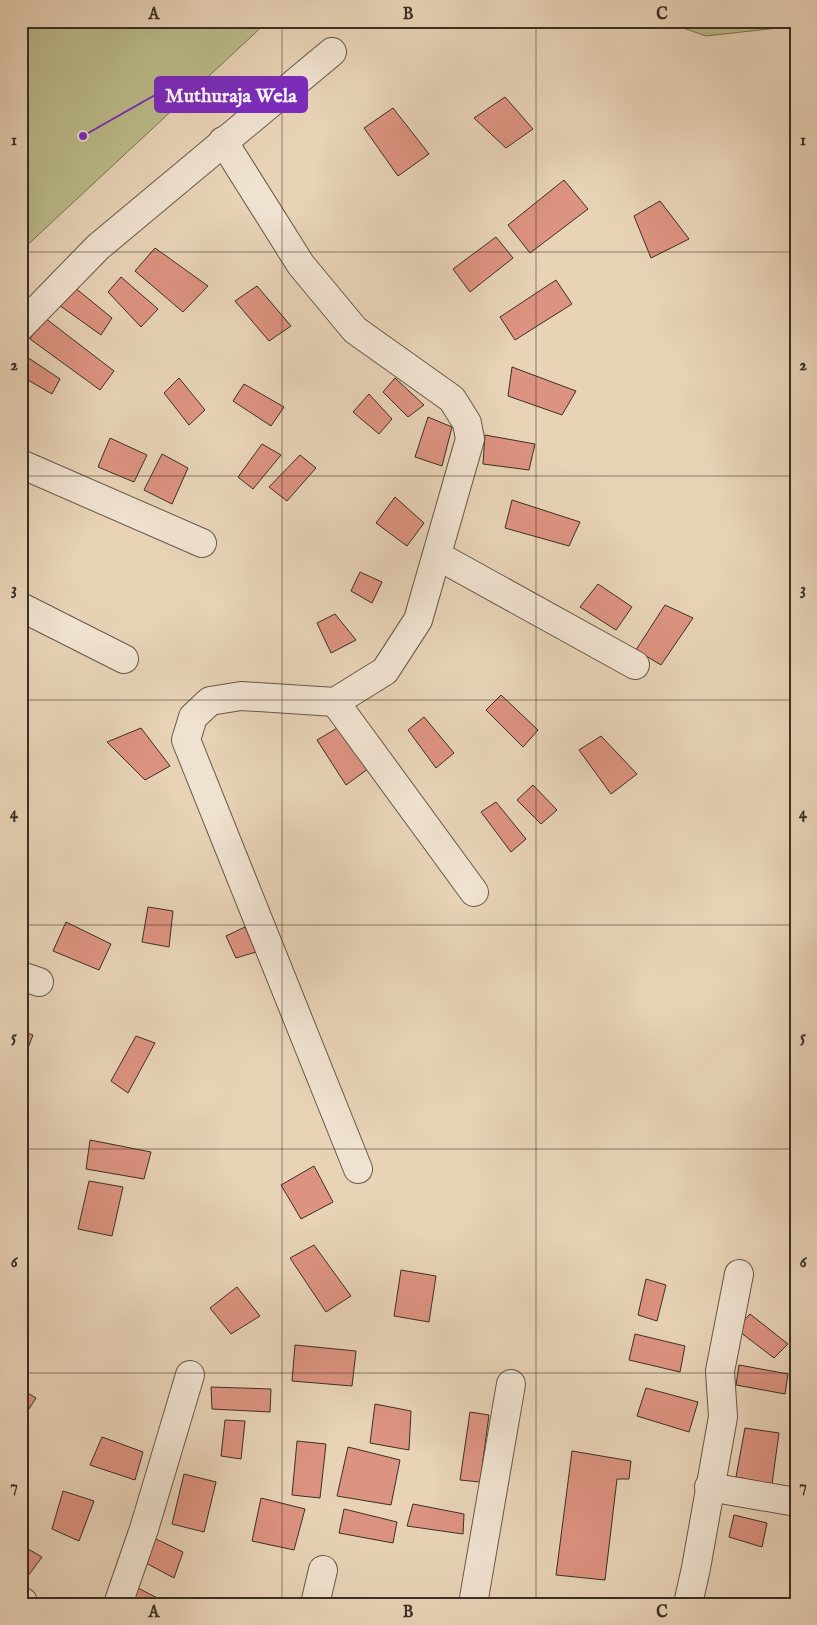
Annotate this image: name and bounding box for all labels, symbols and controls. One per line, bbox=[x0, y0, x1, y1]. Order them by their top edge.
text: A bbox=[148, 5, 161, 25]
text: B bbox=[403, 5, 414, 25]
text: C bbox=[656, 5, 668, 25]
callout: Muthuraja Wela bbox=[155, 77, 307, 112]
text: Muthuraja Wela bbox=[165, 84, 297, 109]
text: 1 bbox=[11, 131, 17, 151]
text: 1 bbox=[800, 131, 806, 151]
text: 2 bbox=[10, 356, 18, 376]
text: 2 bbox=[799, 356, 807, 376]
text: 3 bbox=[11, 580, 17, 600]
text: 3 bbox=[800, 580, 806, 600]
text: 4 bbox=[10, 804, 19, 824]
text: 4 bbox=[799, 804, 808, 824]
text: 5 bbox=[11, 1028, 17, 1048]
text: 5 bbox=[800, 1028, 806, 1048]
text: 6 bbox=[11, 1253, 19, 1273]
text: 6 bbox=[800, 1253, 808, 1273]
text: 7 bbox=[10, 1477, 18, 1497]
text: 7 bbox=[799, 1477, 807, 1497]
text: A bbox=[148, 1603, 161, 1623]
text: B bbox=[403, 1603, 414, 1623]
text: C bbox=[656, 1603, 668, 1623]

